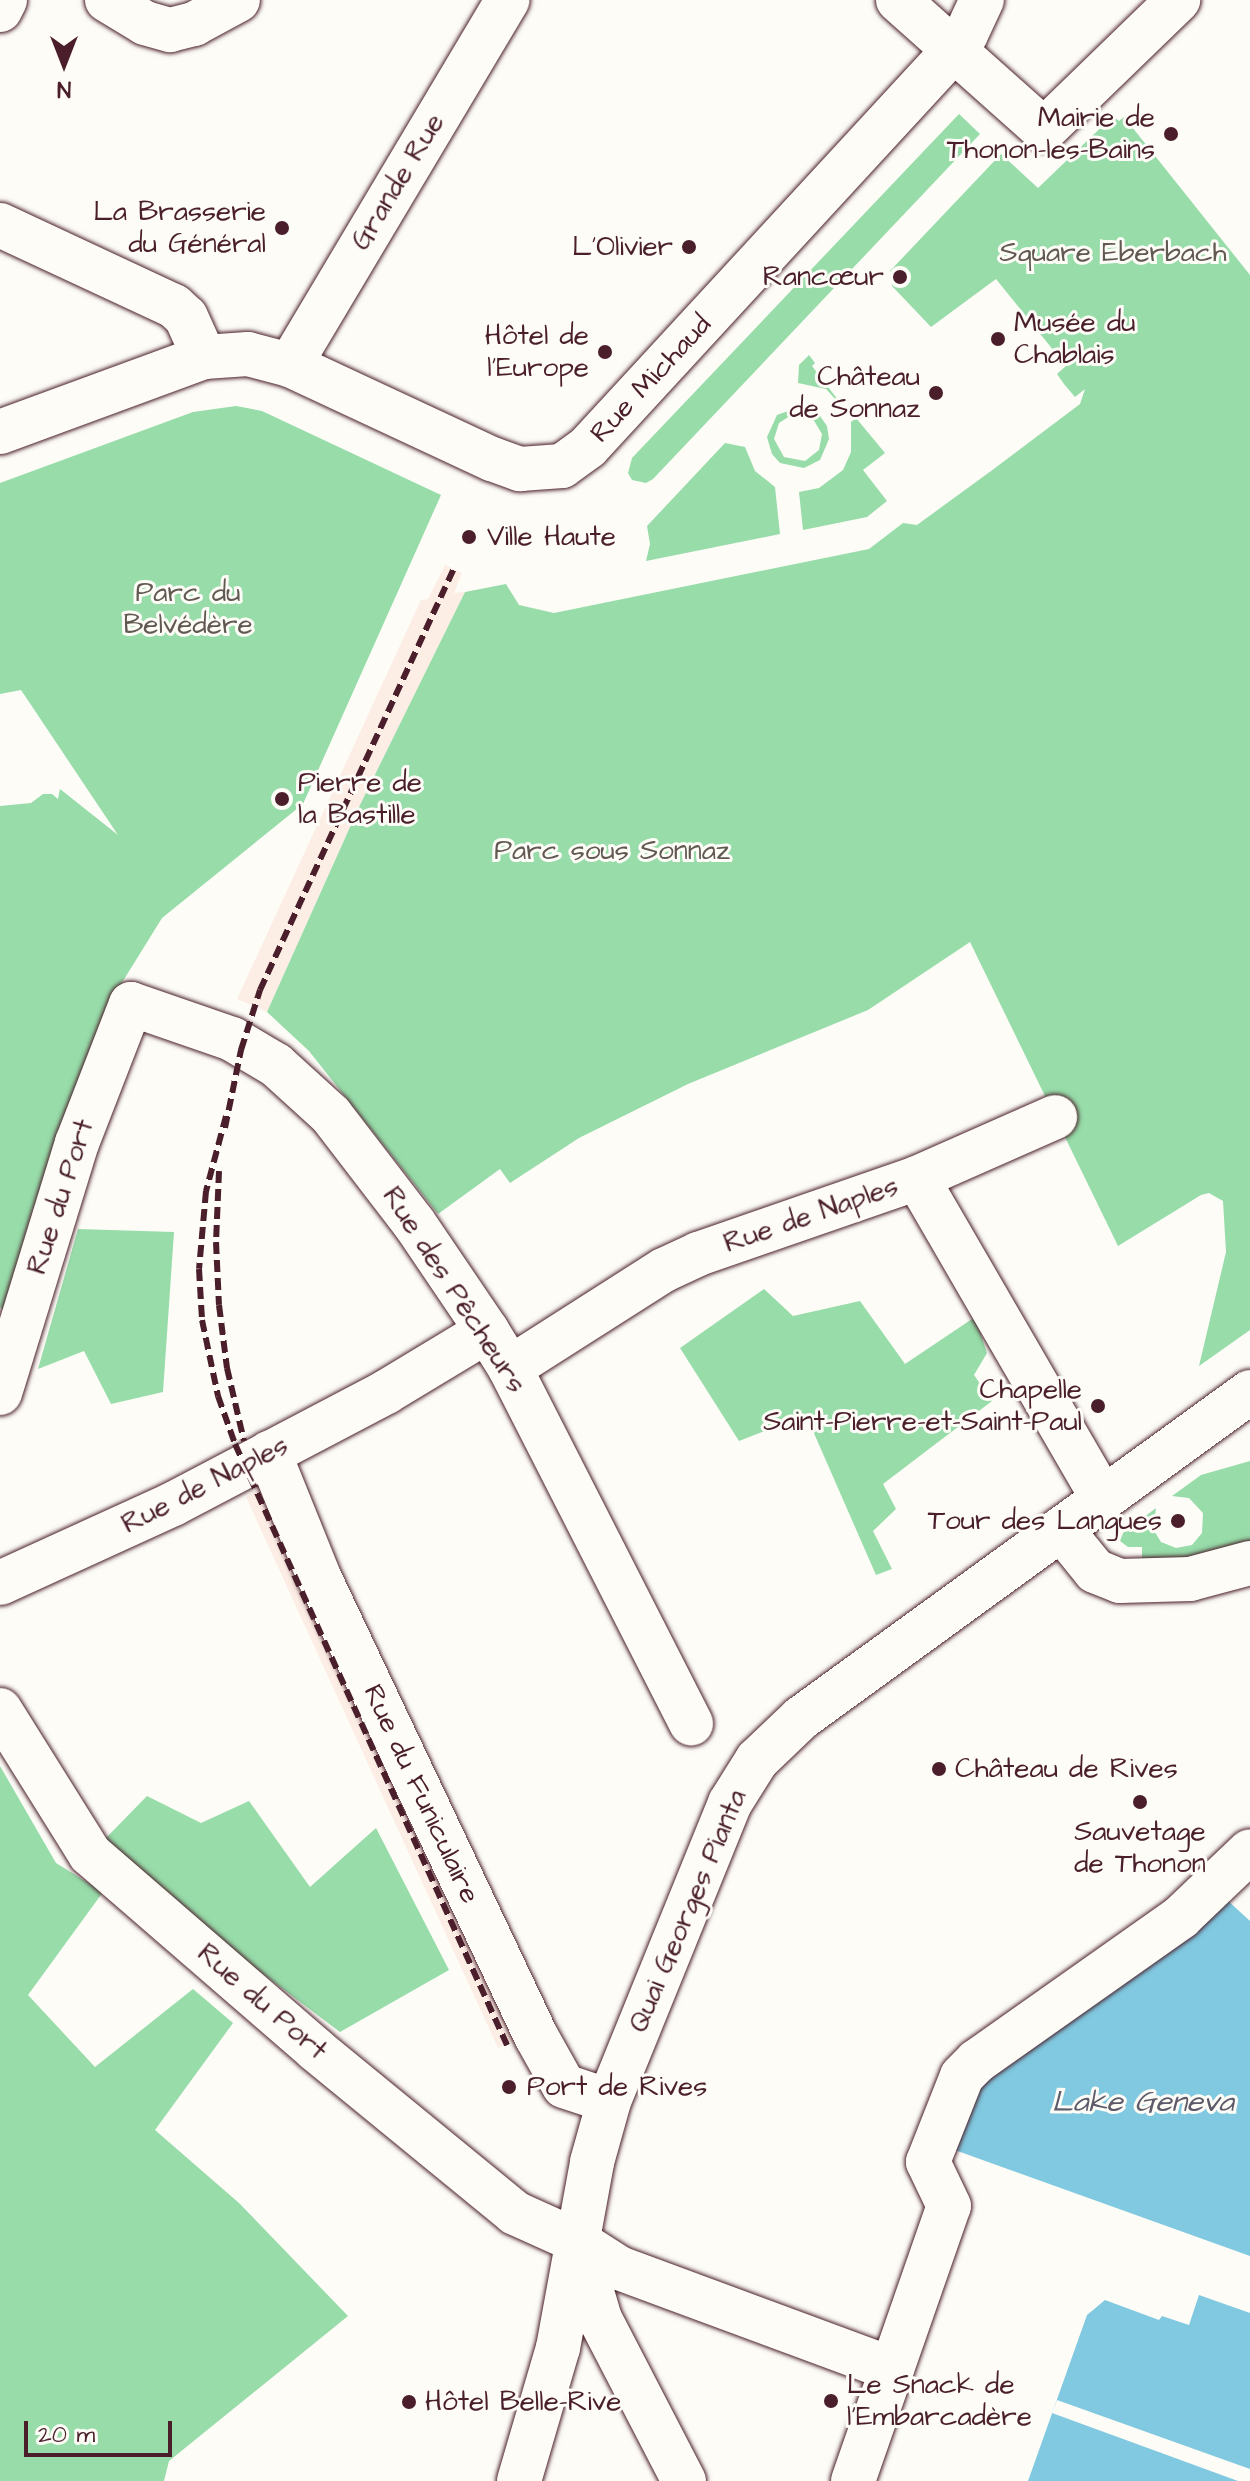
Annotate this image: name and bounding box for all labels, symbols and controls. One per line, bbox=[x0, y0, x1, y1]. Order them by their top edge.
north arrow bbox=[24, 24, 104, 104]
text: N bbox=[57, 73, 71, 104]
place label: Mairie de Thonon-les-Bains bbox=[947, 101, 1155, 167]
street label: Grande Rue bbox=[344, 108, 452, 256]
marker: Mairie de Thonon-les-Bains bbox=[1162, 125, 1180, 143]
place label: La Brasserie du Général bbox=[93, 195, 266, 261]
marker: La Brasserie du Général bbox=[273, 219, 291, 237]
place label: L'Olivier bbox=[572, 230, 673, 264]
park label: Square Eberbach bbox=[999, 236, 1227, 270]
marker: L'Olivier bbox=[680, 238, 698, 256]
place label: Rancœur bbox=[763, 260, 884, 294]
marker: Rancœur bbox=[891, 268, 909, 286]
place label: Musée du Chablais bbox=[1014, 306, 1136, 372]
street label: Rue Michaud bbox=[583, 308, 719, 450]
place label: Hôtel de l'Europe bbox=[485, 319, 589, 385]
marker: Musée du Chablais bbox=[989, 330, 1007, 348]
marker: Hôtel de l'Europe bbox=[596, 343, 614, 361]
place label: Château de Sonnaz bbox=[789, 360, 920, 426]
marker: Château de Sonnaz bbox=[927, 384, 945, 402]
place label: Ville Haute bbox=[487, 520, 616, 554]
marker: Ville Haute bbox=[458, 526, 480, 548]
park label: Parc du Belvédère bbox=[123, 576, 253, 642]
place label: Pierre de la Bastille bbox=[298, 766, 422, 832]
marker: Pierre de la Bastille bbox=[273, 790, 291, 808]
park label: Parc sous Sonnaz bbox=[494, 834, 730, 868]
street label: Rue du Port bbox=[20, 1115, 102, 1279]
street label: Rue de Naples bbox=[719, 1169, 903, 1261]
street label: Rue des Pêcheurs bbox=[375, 1181, 533, 1399]
place label: Chapelle Saint-Pierre-et-Saint-Paul bbox=[763, 1373, 1082, 1439]
marker: Chapelle Saint-Pierre-et-Saint-Paul bbox=[1089, 1397, 1107, 1415]
street label: Rue de Naples bbox=[116, 1429, 294, 1541]
place label: Tour des Langues bbox=[928, 1504, 1162, 1538]
marker: Tour des Langues bbox=[1169, 1512, 1187, 1530]
street label: Rue du Funiculaire bbox=[356, 1679, 486, 1909]
place label: Château de Rives bbox=[955, 1752, 1178, 1786]
marker: Château de Rives bbox=[930, 1760, 948, 1778]
street label: Quai Georges Pianta bbox=[622, 1785, 754, 2037]
marker: Sauvetage de Thonon bbox=[1131, 1793, 1149, 1811]
place label: Sauvetage de Thonon bbox=[1074, 1815, 1206, 1881]
street label: Rue du Port bbox=[190, 1937, 334, 2067]
place label: Port de Rives bbox=[527, 2070, 707, 2104]
marker: Port de Rives bbox=[498, 2076, 520, 2098]
water label: Lake Geneva bbox=[1052, 2084, 1234, 2120]
place label: Le Snack de l'Embarcadère bbox=[847, 2368, 1032, 2434]
place label: Hôtel Belle-Rive bbox=[425, 2385, 621, 2419]
marker: Le Snack de l'Embarcadère bbox=[822, 2392, 840, 2410]
marker: Hôtel Belle-Rive bbox=[400, 2393, 418, 2411]
scale bar bbox=[28, 2405, 176, 2455]
text: 20 m bbox=[38, 2418, 95, 2452]

